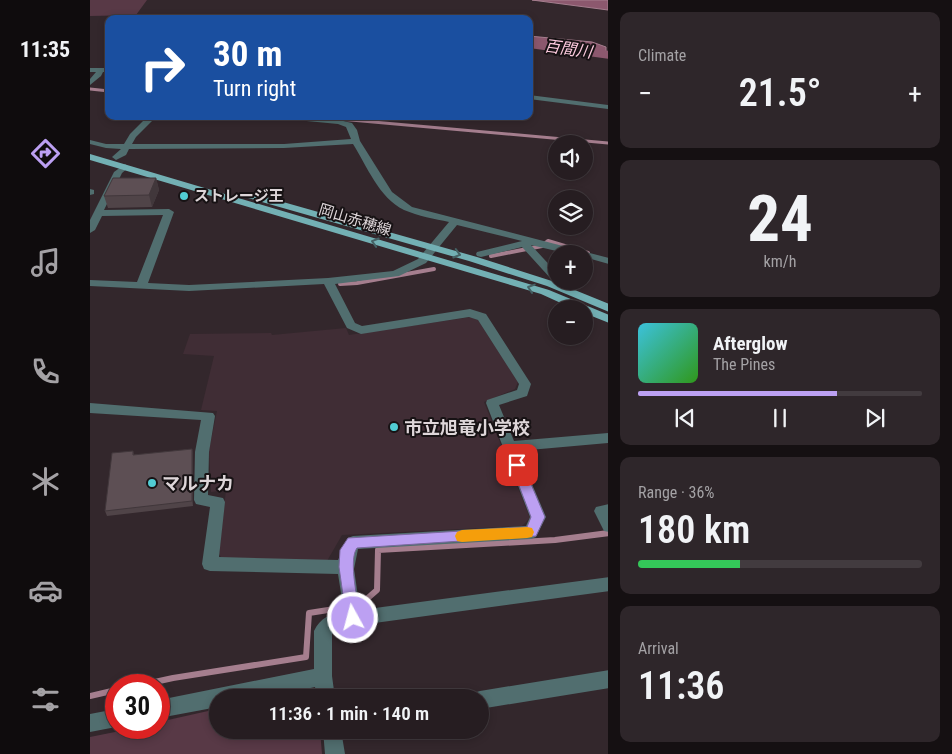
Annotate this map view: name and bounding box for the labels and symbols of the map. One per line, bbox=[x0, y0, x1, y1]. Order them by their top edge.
water label: 百間川 bbox=[543, 36, 595, 62]
place label: ストレージ王 bbox=[194, 187, 284, 205]
marker: ストレージ王 bbox=[178, 190, 190, 202]
street label: 岡山赤穂線 bbox=[316, 200, 394, 240]
one-way arrow bbox=[372, 237, 380, 247]
one-way arrow bbox=[452, 249, 460, 259]
one-way arrow bbox=[527, 283, 536, 293]
place label: 市立旭竜小学校 bbox=[404, 417, 530, 438]
marker: 市立旭竜小学校 bbox=[388, 421, 400, 433]
pin bbox=[496, 444, 538, 486]
place label: マルナカ bbox=[162, 473, 234, 494]
marker: マルナカ bbox=[146, 477, 158, 489]
position arrow bbox=[326, 591, 378, 643]
speed limit sign: 30 bbox=[105, 674, 170, 739]

